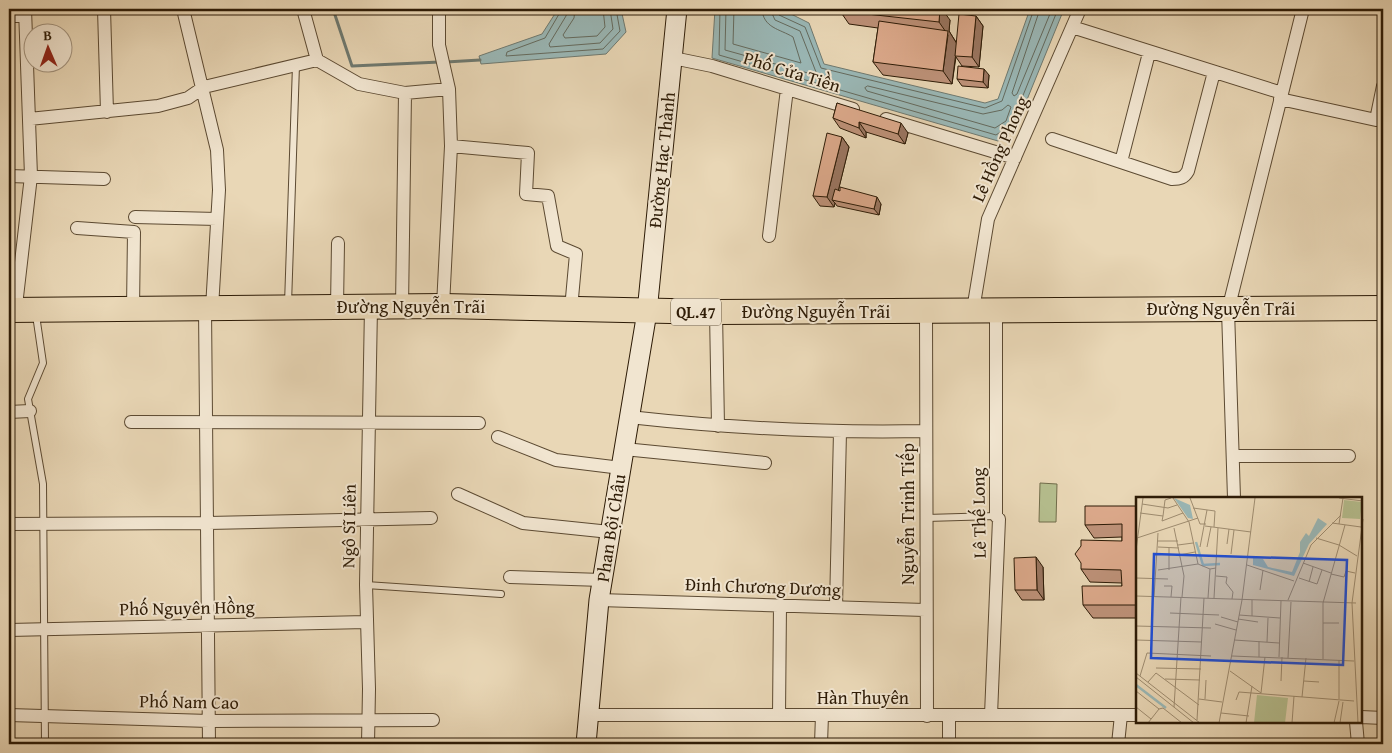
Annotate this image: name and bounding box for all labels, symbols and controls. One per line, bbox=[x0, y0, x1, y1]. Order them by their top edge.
north arrow bbox=[22, 22, 72, 72]
text: B bbox=[43, 25, 52, 45]
street label: Phố Cửa Tiền bbox=[740, 44, 844, 99]
street label: Đường Hạc Thành bbox=[641, 91, 682, 229]
street label: Lê Hồng Phong bbox=[964, 91, 1035, 206]
street label: Đường Nguyễn Trãi bbox=[337, 293, 485, 320]
street label: Đường Nguyễn Trãi bbox=[1147, 295, 1295, 322]
road number: QL.47 bbox=[671, 298, 721, 326]
street label: Đường Nguyễn Trãi bbox=[742, 298, 890, 325]
street label: Nguyễn Trinh Tiếp bbox=[894, 443, 921, 585]
street label: Lê Thế Long bbox=[964, 467, 993, 559]
street label: Phan Bội Châu bbox=[589, 472, 632, 584]
street label: Ngô Sĩ Liên bbox=[334, 484, 363, 568]
inset map bbox=[1136, 497, 1362, 723]
street label: Đinh Chương Dương bbox=[685, 570, 841, 603]
street label: Phố Nguyên Hồng bbox=[119, 593, 255, 622]
street label: Hàn Thuyên bbox=[817, 684, 909, 711]
street label: Phố Nam Cao bbox=[139, 687, 239, 716]

